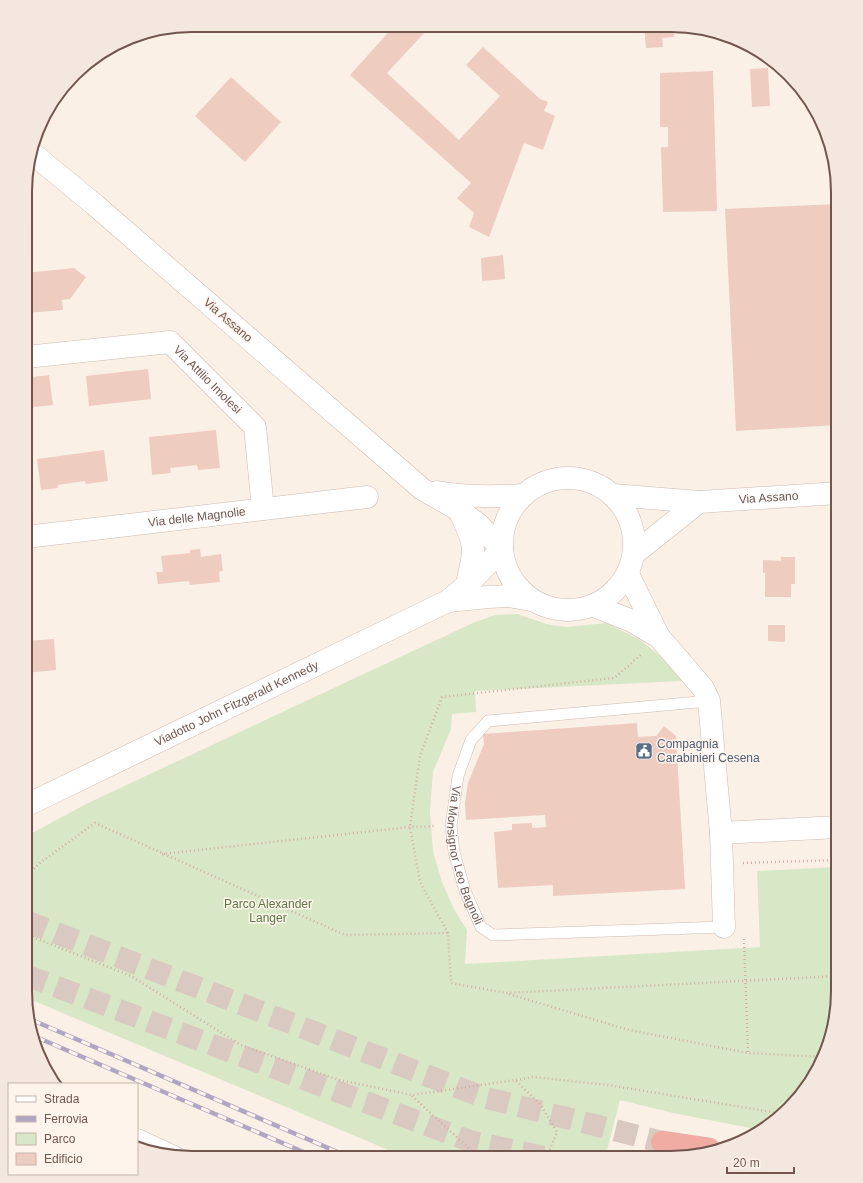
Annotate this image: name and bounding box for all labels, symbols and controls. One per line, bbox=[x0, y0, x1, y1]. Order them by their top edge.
street label: Via Assano bbox=[201, 295, 255, 345]
street label: Via Attilio Imolesi bbox=[171, 343, 245, 417]
street label: Via Assano bbox=[738, 489, 799, 506]
street label: Via delle Magnolie bbox=[147, 504, 247, 530]
street label: Viadotto John Fitzgerald Kennedy bbox=[152, 658, 321, 749]
place label: Compagnia Carabinieri Cesena bbox=[657, 737, 760, 765]
public building icon: Compagnia Carabinieri Cesena bbox=[634, 741, 654, 761]
street label: Via Monsignor Leo Bagnoli bbox=[444, 785, 486, 927]
park label: Parco Alexander Langer bbox=[224, 897, 312, 925]
legend bbox=[8, 1083, 138, 1175]
text: Strada bbox=[44, 1092, 80, 1106]
text: Ferrovia bbox=[44, 1112, 88, 1126]
text: Parco bbox=[44, 1132, 76, 1146]
scale bar bbox=[727, 1149, 794, 1175]
text: Edificio bbox=[44, 1152, 83, 1166]
text: 20 m bbox=[733, 1156, 760, 1170]

